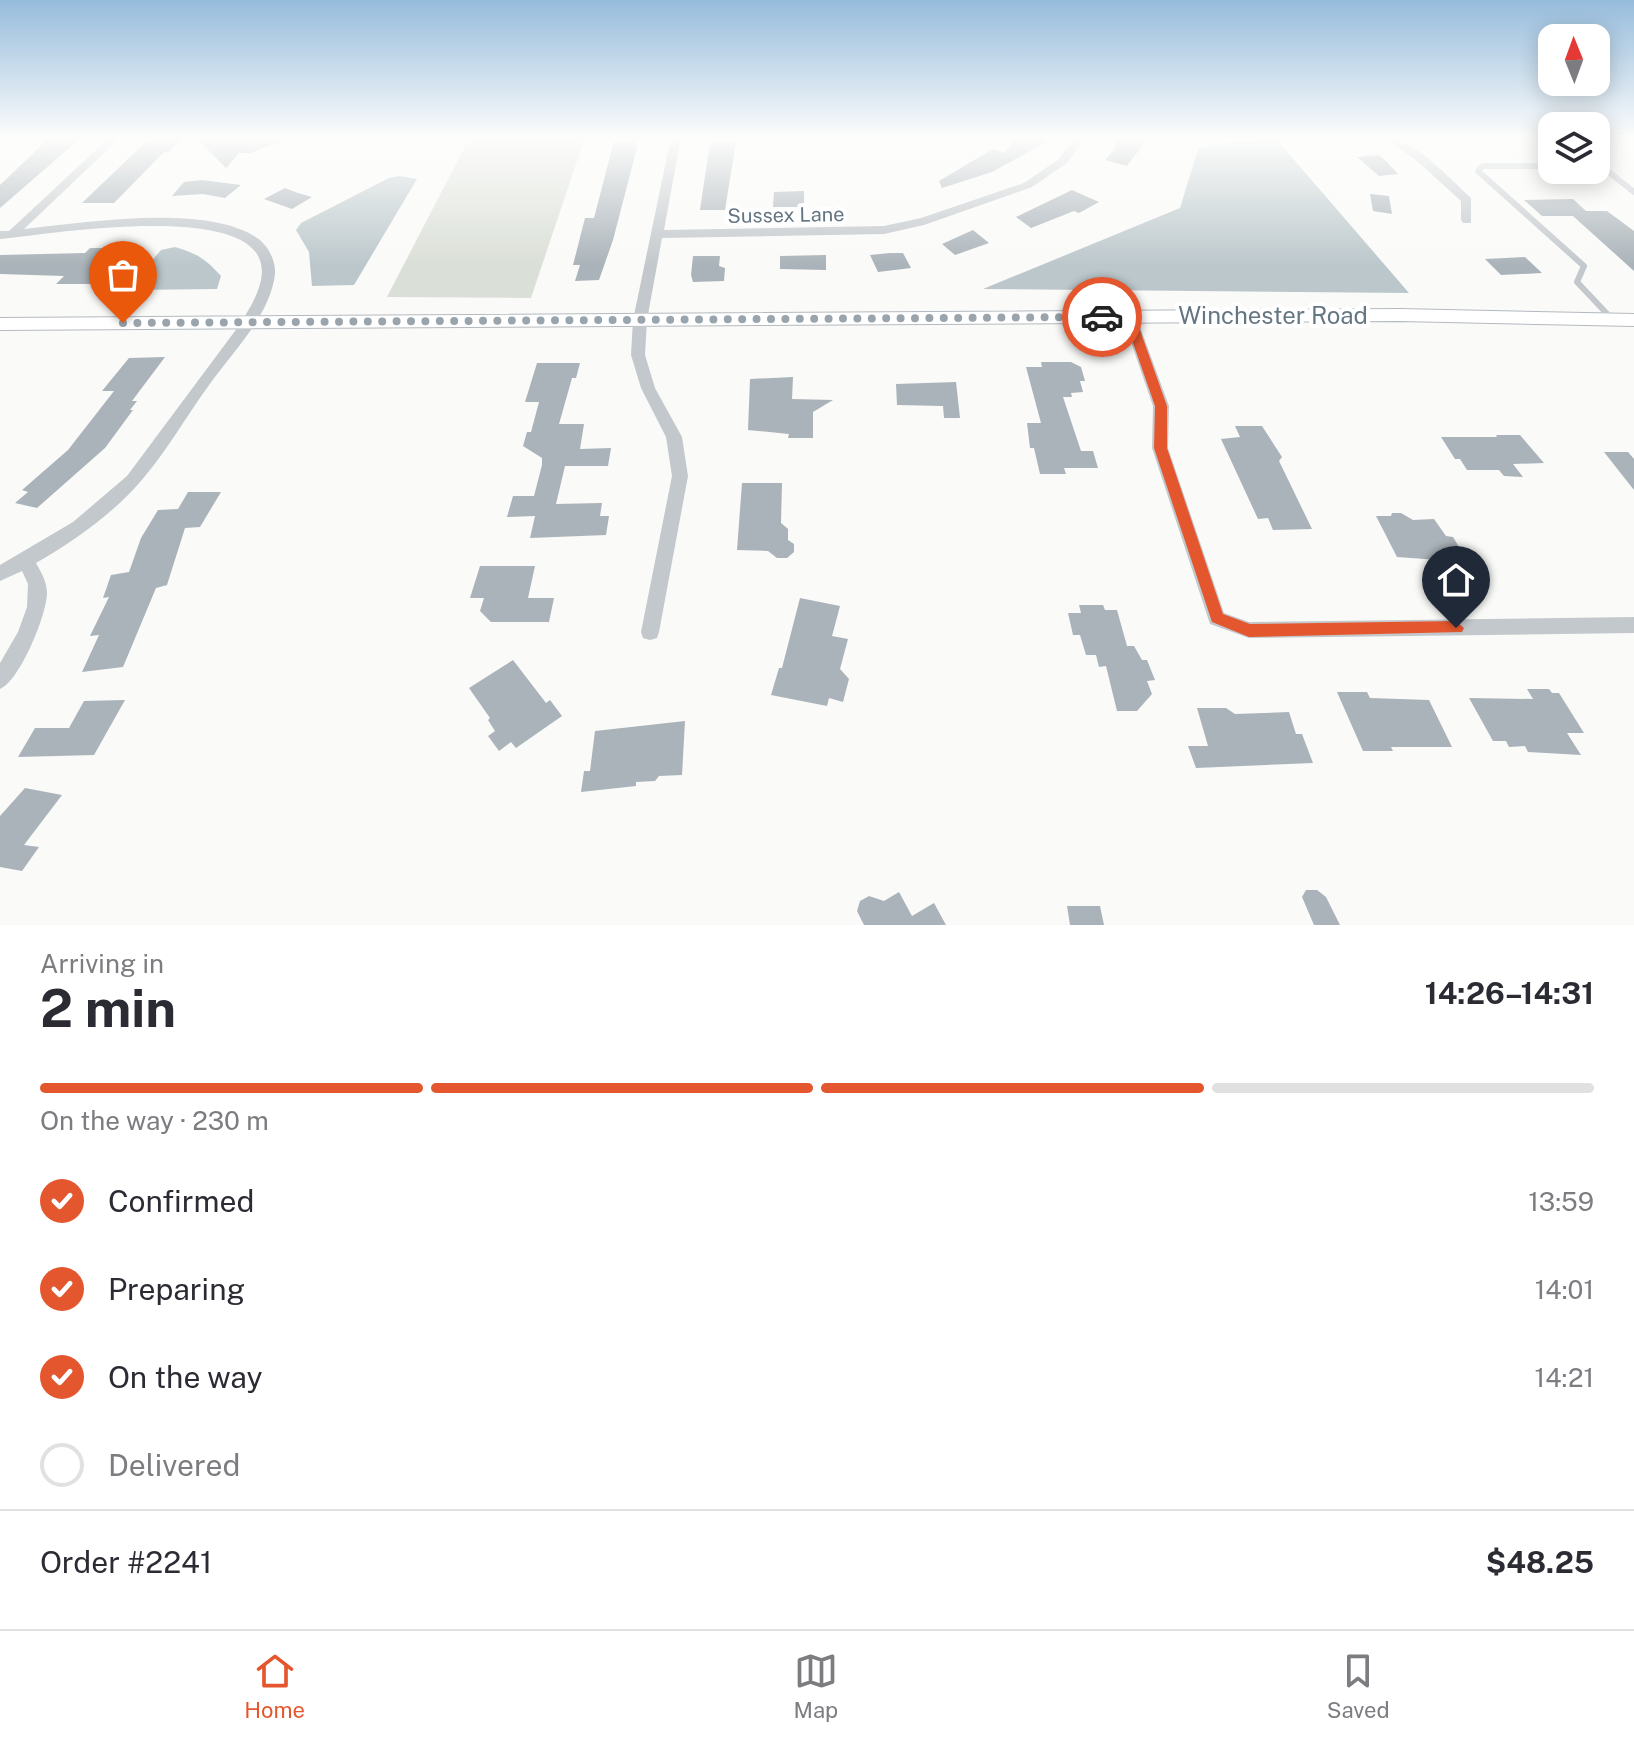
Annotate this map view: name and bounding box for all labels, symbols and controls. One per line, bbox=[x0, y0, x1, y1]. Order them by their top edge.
north arrow bbox=[1538, 24, 1610, 96]
map controls bbox=[1538, 24, 1610, 184]
button: layers bbox=[1538, 112, 1610, 184]
street label: Sussex Lane bbox=[727, 202, 845, 228]
pin bbox=[89, 241, 157, 323]
icon: bag bbox=[101, 253, 145, 297]
courier bbox=[1062, 277, 1142, 357]
icon: car bbox=[1080, 295, 1124, 339]
street label: Winchester Road bbox=[1178, 301, 1368, 329]
pin bbox=[1422, 546, 1490, 628]
icon: home bbox=[1434, 558, 1478, 602]
text: Arriving in bbox=[40, 948, 164, 979]
text: 14:26–14:31 bbox=[1425, 975, 1594, 1011]
text: 2 min bbox=[40, 978, 176, 1039]
text: On the way · 230 m bbox=[40, 1105, 269, 1136]
icon: check bbox=[40, 1179, 84, 1223]
text: Confirmed bbox=[108, 1183, 254, 1219]
text: 13:59 bbox=[1528, 1186, 1594, 1217]
icon: check bbox=[40, 1267, 84, 1311]
text: Preparing bbox=[108, 1271, 245, 1307]
text: 14:01 bbox=[1535, 1274, 1594, 1305]
icon: check bbox=[40, 1355, 84, 1399]
text: On the way bbox=[108, 1359, 262, 1395]
text: 14:21 bbox=[1535, 1362, 1594, 1393]
text: Delivered bbox=[108, 1447, 240, 1483]
text: Order #2241 bbox=[40, 1544, 212, 1580]
text: $48.25 bbox=[1486, 1544, 1594, 1580]
tab: Home bbox=[244, 1649, 305, 1723]
tab: Map bbox=[794, 1649, 838, 1723]
tab: Saved bbox=[1327, 1649, 1390, 1723]

